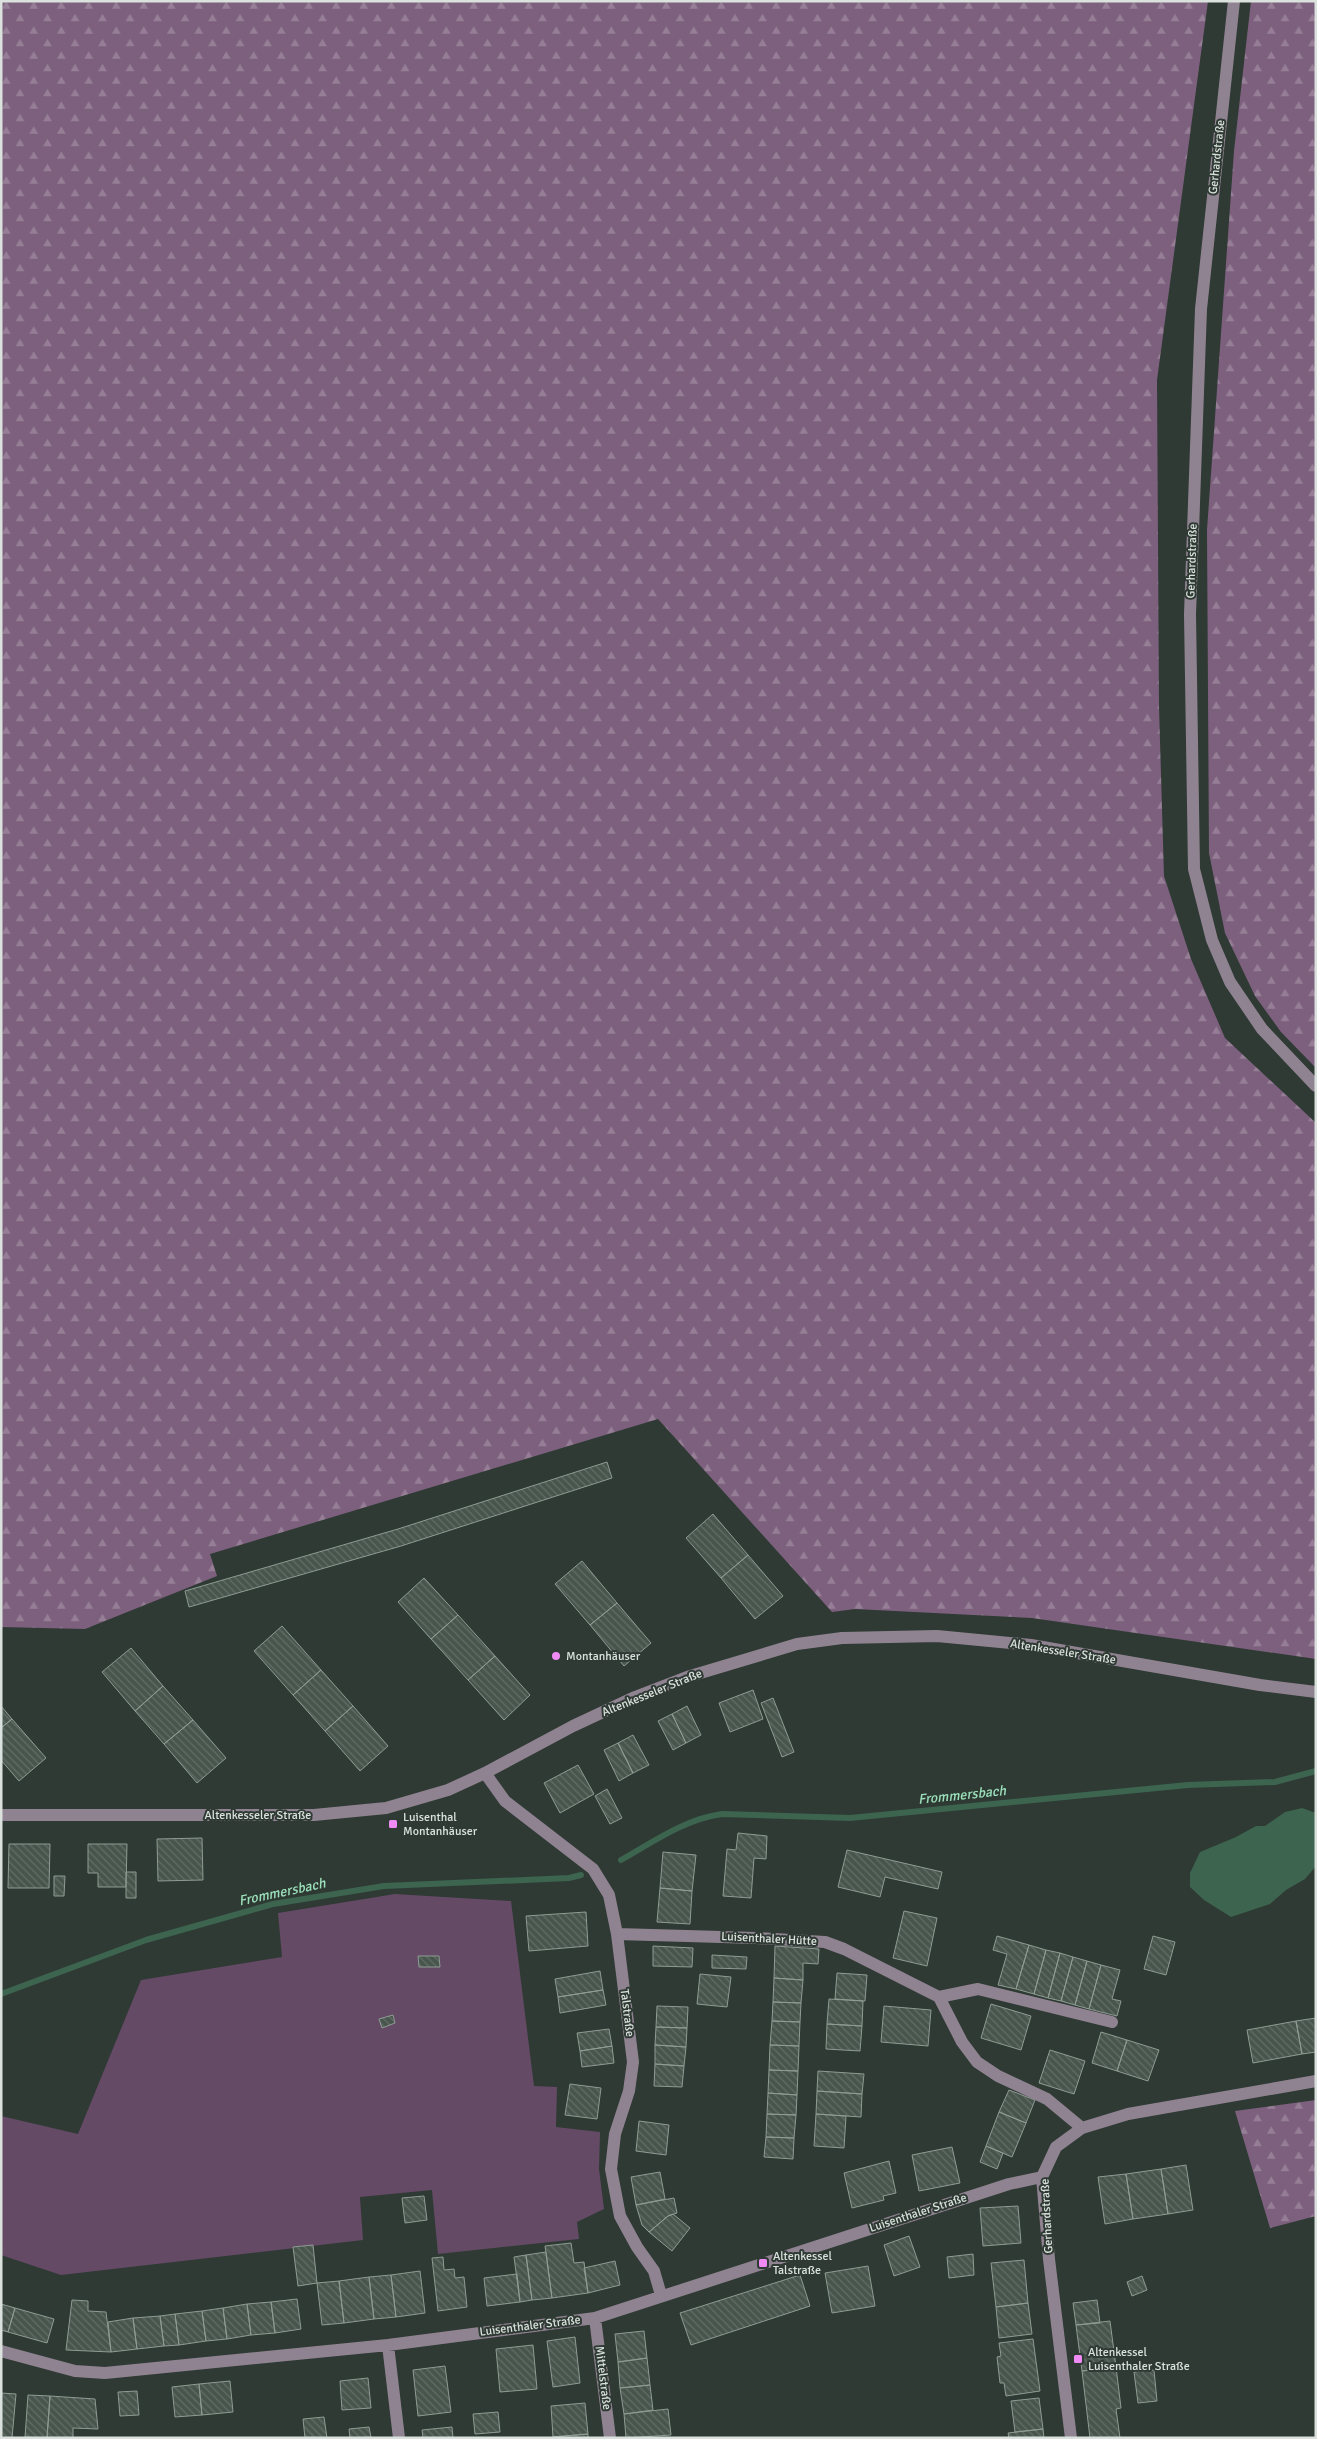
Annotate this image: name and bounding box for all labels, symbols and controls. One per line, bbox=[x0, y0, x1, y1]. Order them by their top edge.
street label: Gerhardstraße bbox=[1206, 119, 1228, 195]
street label: Gerhardstraße bbox=[1183, 523, 1201, 599]
street label: Altenkesseler Straße bbox=[1009, 1636, 1117, 1668]
place label: Montanhäuser bbox=[566, 1649, 641, 1664]
marker: Montanhäuser bbox=[550, 1650, 562, 1662]
street label: Altenkesseler Straße bbox=[600, 1666, 704, 1720]
water label: Frommersbach bbox=[917, 1782, 1007, 1808]
street label: Altenkesseler Straße bbox=[205, 1808, 311, 1823]
place label: Luisenthal Montanhäuser bbox=[403, 1810, 478, 1839]
marker: Luisenthal Montanhäuser bbox=[387, 1818, 399, 1830]
water label: Frommersbach bbox=[237, 1874, 327, 1910]
street label: Luisenthaler Hütte bbox=[721, 1929, 817, 1949]
street label: Talstraße bbox=[617, 1988, 637, 2038]
street label: Gerhardstraße bbox=[1038, 2178, 1056, 2254]
street label: Luisenthaler Straße bbox=[867, 2190, 969, 2236]
place label: Altenkessel Talstraße bbox=[773, 2249, 832, 2278]
marker: Altenkessel Talstraße bbox=[757, 2257, 769, 2269]
street label: Luisenthaler Straße bbox=[479, 2312, 581, 2340]
street label: Mittelstraße bbox=[592, 2345, 614, 2411]
place label: Altenkessel Luisenthaler Straße bbox=[1088, 2345, 1190, 2374]
marker: Altenkessel Luisenthaler Straße bbox=[1072, 2353, 1084, 2365]

